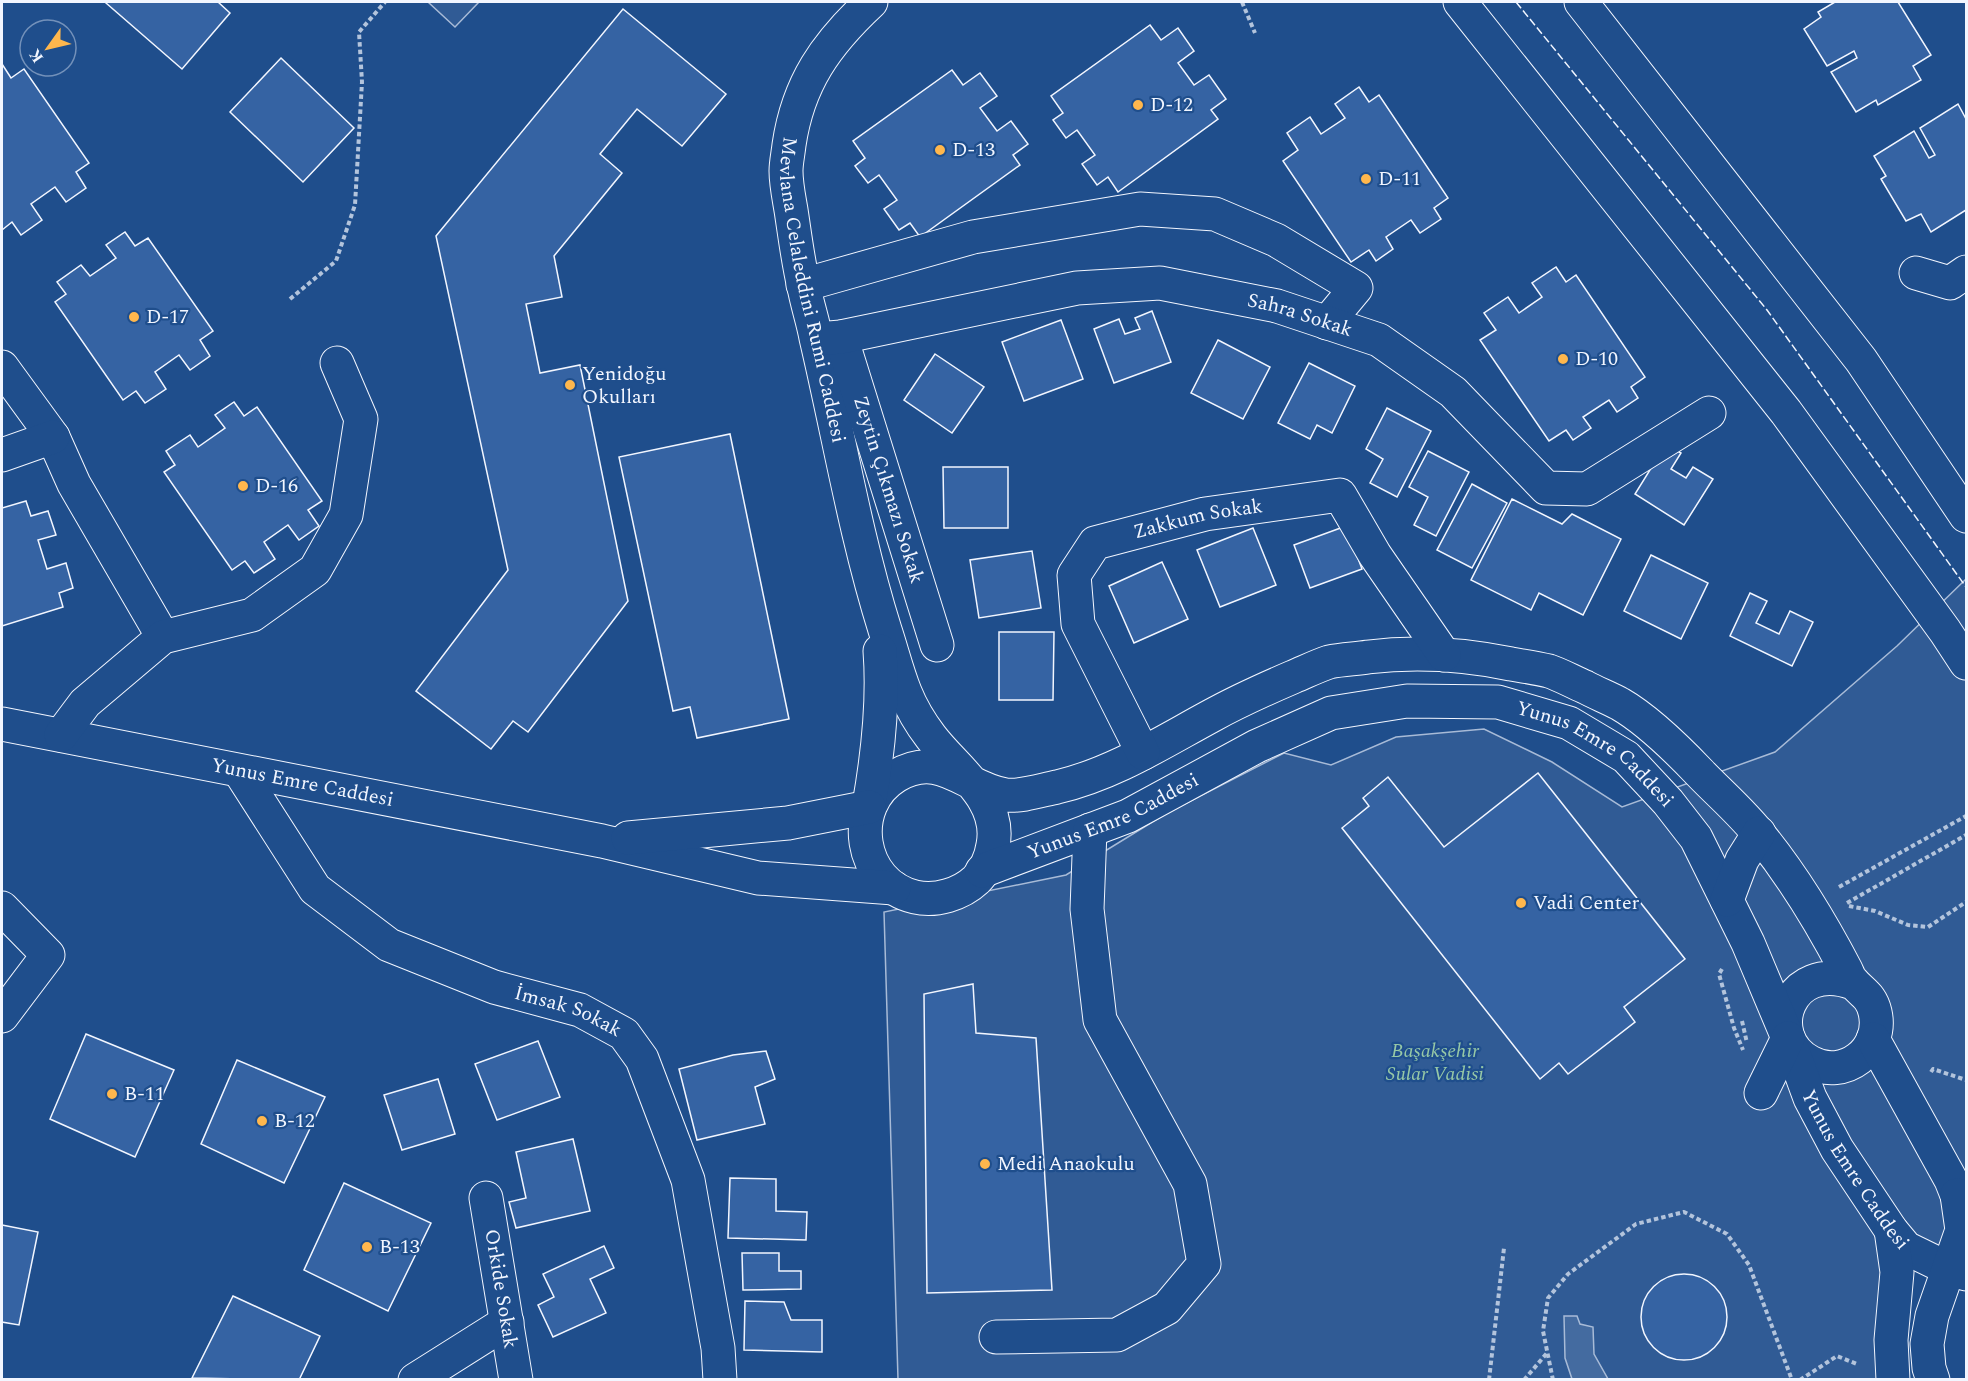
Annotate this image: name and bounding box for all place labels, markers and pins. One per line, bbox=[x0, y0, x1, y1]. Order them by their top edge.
place label: D-12 bbox=[1150, 90, 1193, 120]
marker: D-12 bbox=[1131, 98, 1145, 112]
place label: D-13 bbox=[952, 135, 995, 165]
marker: D-13 bbox=[933, 143, 947, 157]
place label: D-11 bbox=[1378, 164, 1421, 194]
marker: D-11 bbox=[1359, 172, 1373, 186]
place label: D-17 bbox=[146, 302, 189, 332]
marker: D-17 bbox=[127, 310, 141, 324]
place label: D-10 bbox=[1575, 344, 1618, 374]
marker: D-10 bbox=[1556, 352, 1570, 366]
place label: Yenidoğu Okulları bbox=[582, 359, 667, 412]
marker: Yenidoğu Okulları bbox=[563, 378, 577, 392]
place label: D-16 bbox=[255, 471, 298, 501]
marker: D-16 bbox=[236, 479, 250, 493]
place label: Vadi Center bbox=[1533, 888, 1640, 918]
marker: Vadi Center bbox=[1514, 896, 1528, 910]
place label: B-11 bbox=[124, 1079, 165, 1109]
marker: B-11 bbox=[105, 1087, 119, 1101]
place label: B-12 bbox=[274, 1106, 315, 1136]
marker: B-12 bbox=[255, 1114, 269, 1128]
place label: Medi Anaokulu bbox=[997, 1149, 1135, 1179]
marker: Medi Anaokulu bbox=[978, 1157, 992, 1171]
place label: B-13 bbox=[379, 1232, 420, 1262]
marker: B-13 bbox=[360, 1240, 374, 1254]

